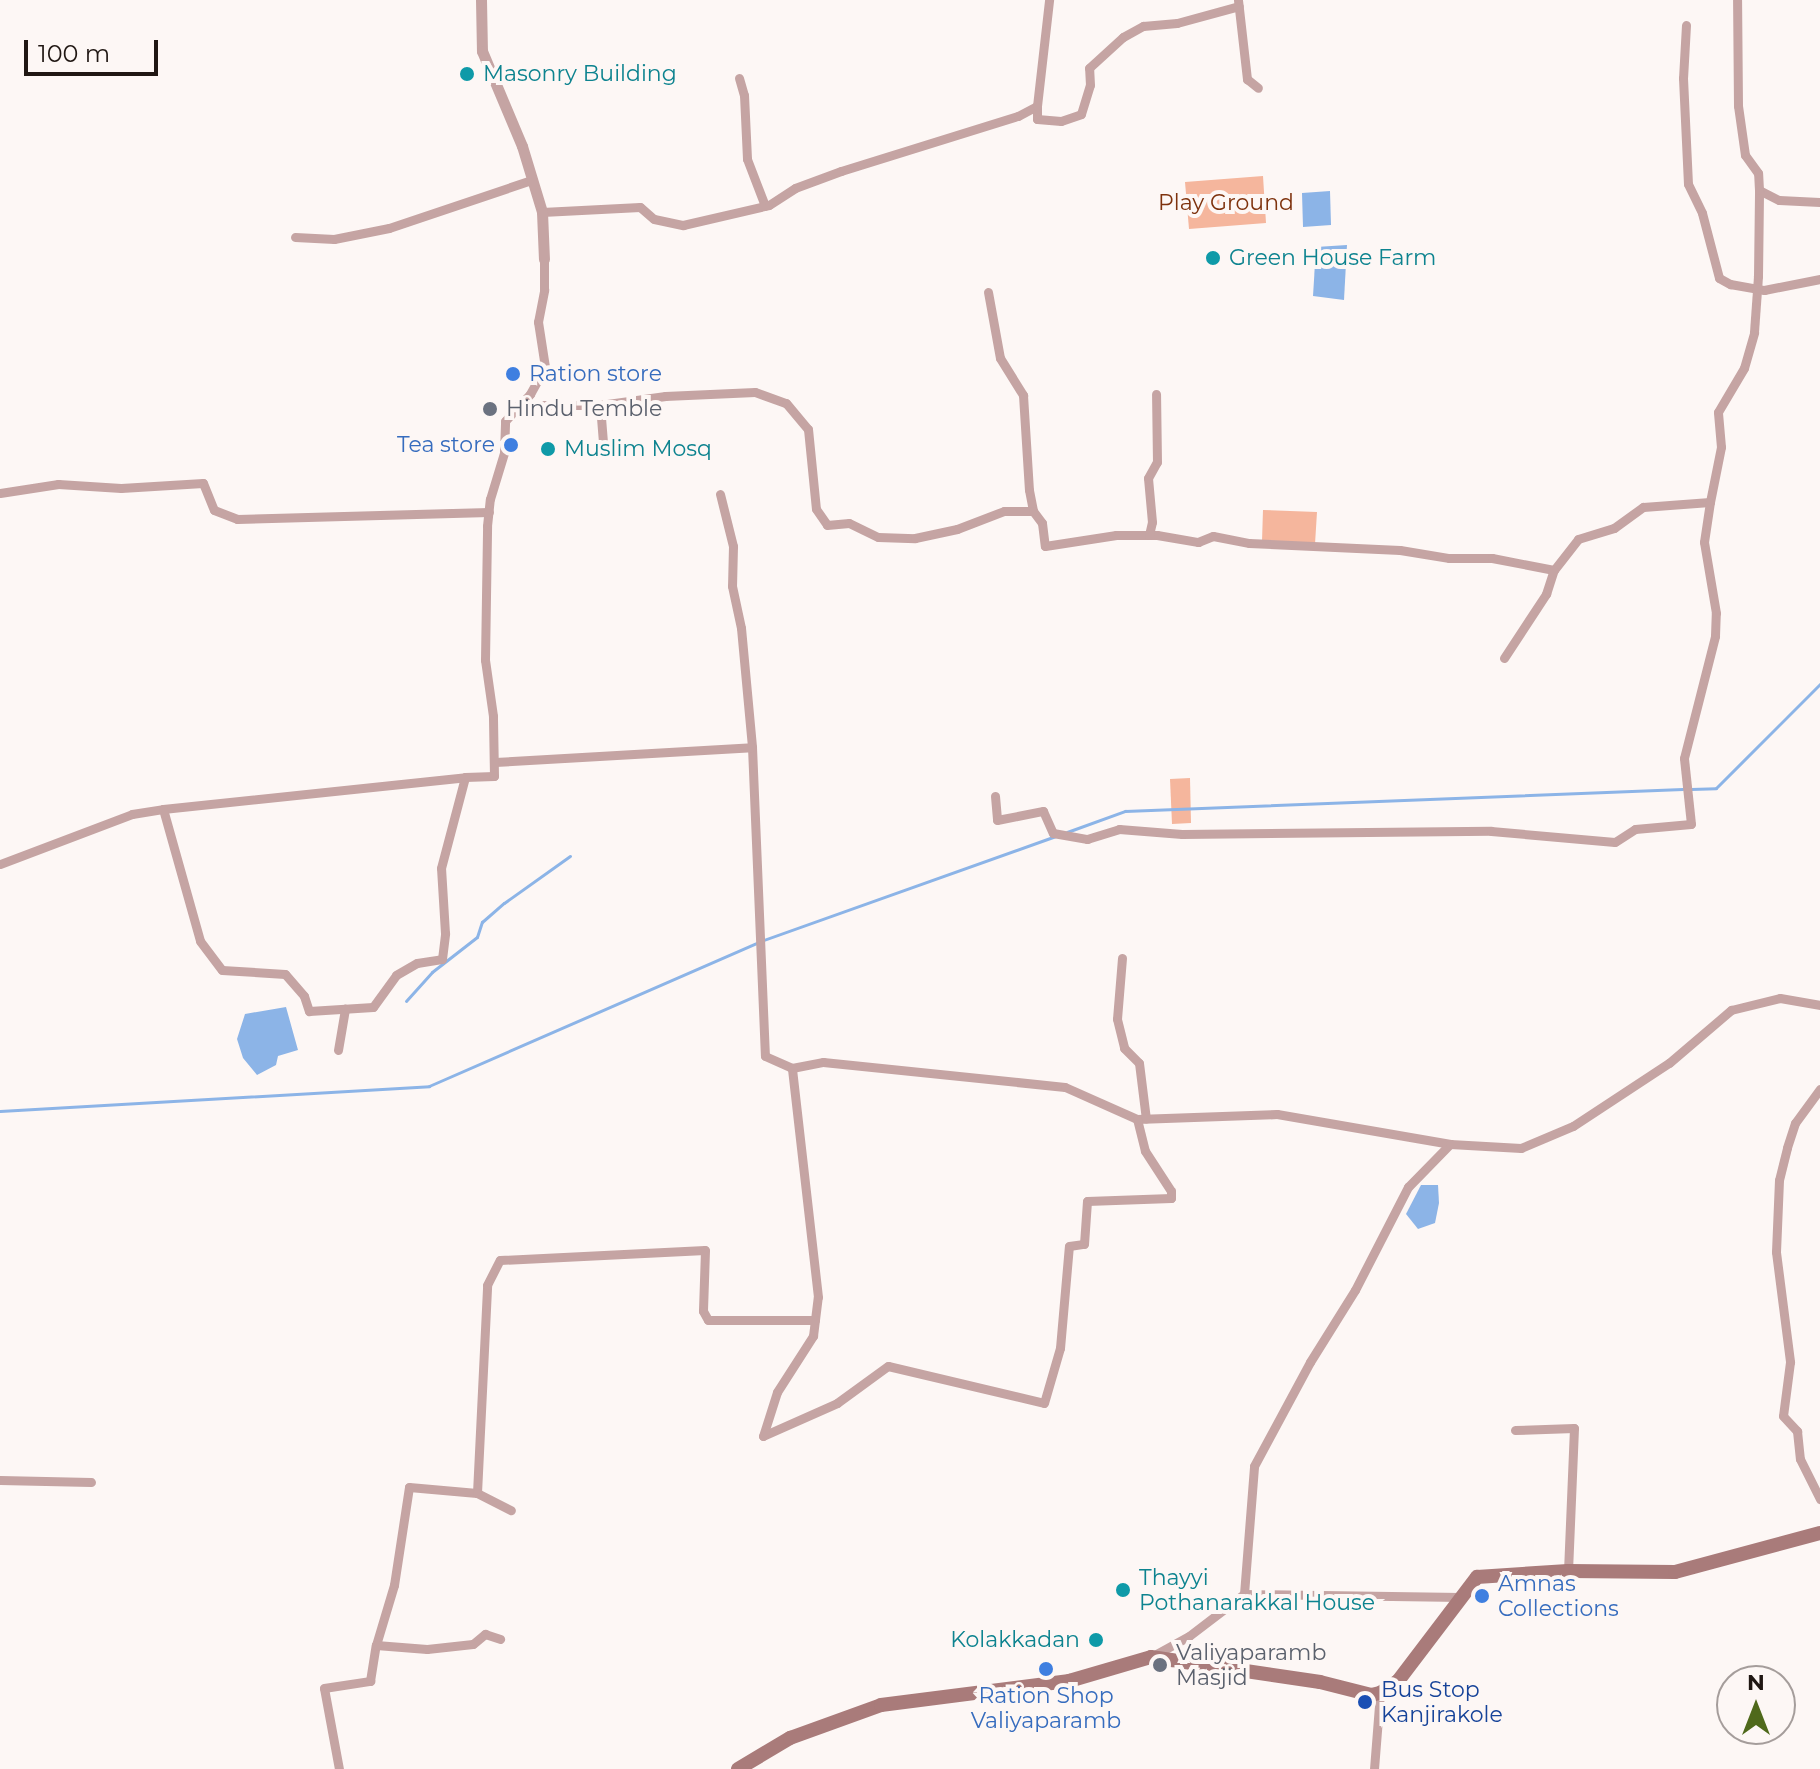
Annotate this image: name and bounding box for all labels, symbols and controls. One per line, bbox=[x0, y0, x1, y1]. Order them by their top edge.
scale bar bbox=[28, 24, 162, 74]
text: 100 m bbox=[38, 39, 110, 68]
place label: Masonry Building bbox=[483, 61, 677, 87]
marker: Masonry Building bbox=[458, 65, 476, 83]
park label: Play Ground bbox=[1158, 190, 1294, 216]
place label: Green House Farm bbox=[1229, 245, 1436, 271]
marker: Green House Farm bbox=[1204, 249, 1222, 267]
place label: Ration store bbox=[529, 361, 662, 387]
marker: Ration store bbox=[504, 365, 522, 383]
place label: Hindu Temble bbox=[506, 396, 662, 422]
marker: Hindu Temble bbox=[481, 400, 499, 418]
place label: Tea store bbox=[397, 432, 495, 458]
marker: Tea store bbox=[502, 436, 520, 454]
place label: Muslim Mosq bbox=[564, 436, 712, 462]
marker: Muslim Mosq bbox=[539, 440, 557, 458]
place label: Thayyi Pothanarakkal House bbox=[1139, 1564, 1375, 1616]
place label: Amnas Collections bbox=[1498, 1570, 1619, 1622]
marker: Thayyi Pothanarakkal House bbox=[1114, 1581, 1132, 1599]
marker: Amnas Collections bbox=[1473, 1587, 1491, 1605]
place label: Kolakkadan bbox=[950, 1627, 1080, 1653]
marker: Kolakkadan bbox=[1087, 1631, 1105, 1649]
place label: Valiyaparamb Masjid bbox=[1176, 1639, 1326, 1690]
marker: Valiyaparamb Masjid bbox=[1151, 1656, 1169, 1674]
marker: Ration Shop Valiyaparamb bbox=[1037, 1660, 1055, 1678]
north arrow bbox=[1716, 1665, 1796, 1745]
text: N bbox=[1747, 1669, 1765, 1696]
place label: Bus Stop Kanjirakole bbox=[1381, 1676, 1503, 1728]
place label: Ration Shop Valiyaparamb bbox=[971, 1682, 1121, 1734]
marker: Bus Stop Kanjirakole bbox=[1356, 1693, 1374, 1711]

